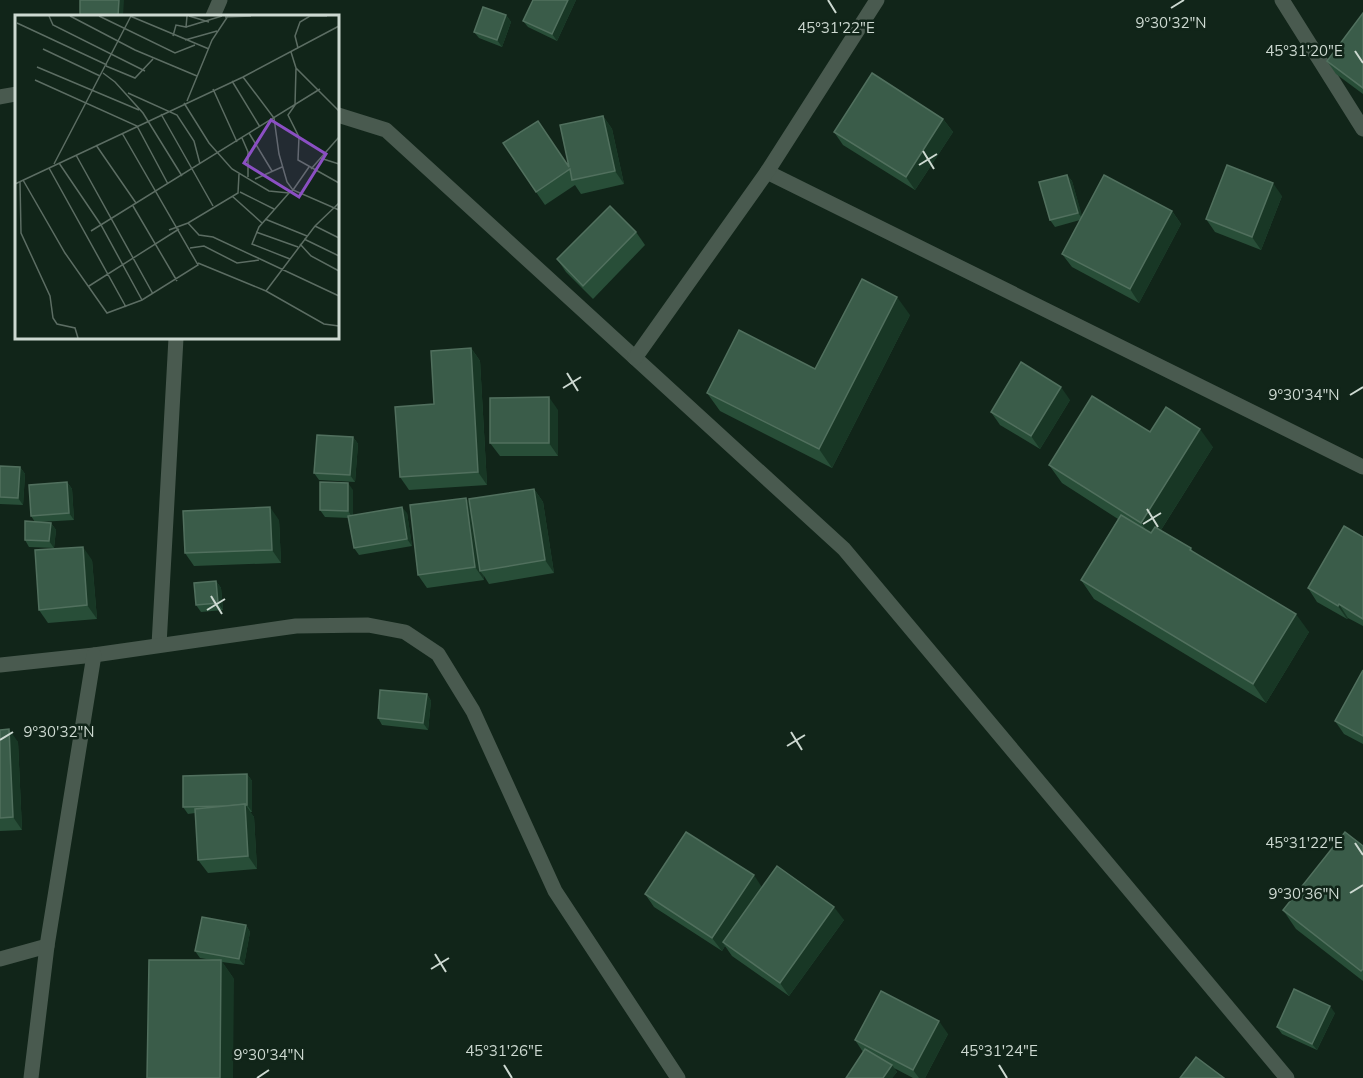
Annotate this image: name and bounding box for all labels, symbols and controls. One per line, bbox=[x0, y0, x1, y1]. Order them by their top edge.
text: 9°30'32"N bbox=[1136, 13, 1206, 32]
inset map bbox=[15, 15, 339, 339]
text: 45°31'22"E bbox=[797, 18, 875, 37]
text: 45°31'20"E bbox=[1265, 41, 1343, 60]
text: 9°30'34"N bbox=[1269, 385, 1339, 404]
text: 9°30'32"N bbox=[24, 722, 94, 741]
text: 45°31'22"E bbox=[1265, 833, 1343, 852]
text: 9°30'36"N bbox=[1269, 884, 1339, 903]
text: 45°31'26"E bbox=[465, 1041, 543, 1060]
text: 45°31'24"E bbox=[960, 1041, 1038, 1060]
text: 9°30'34"N bbox=[234, 1045, 304, 1064]

